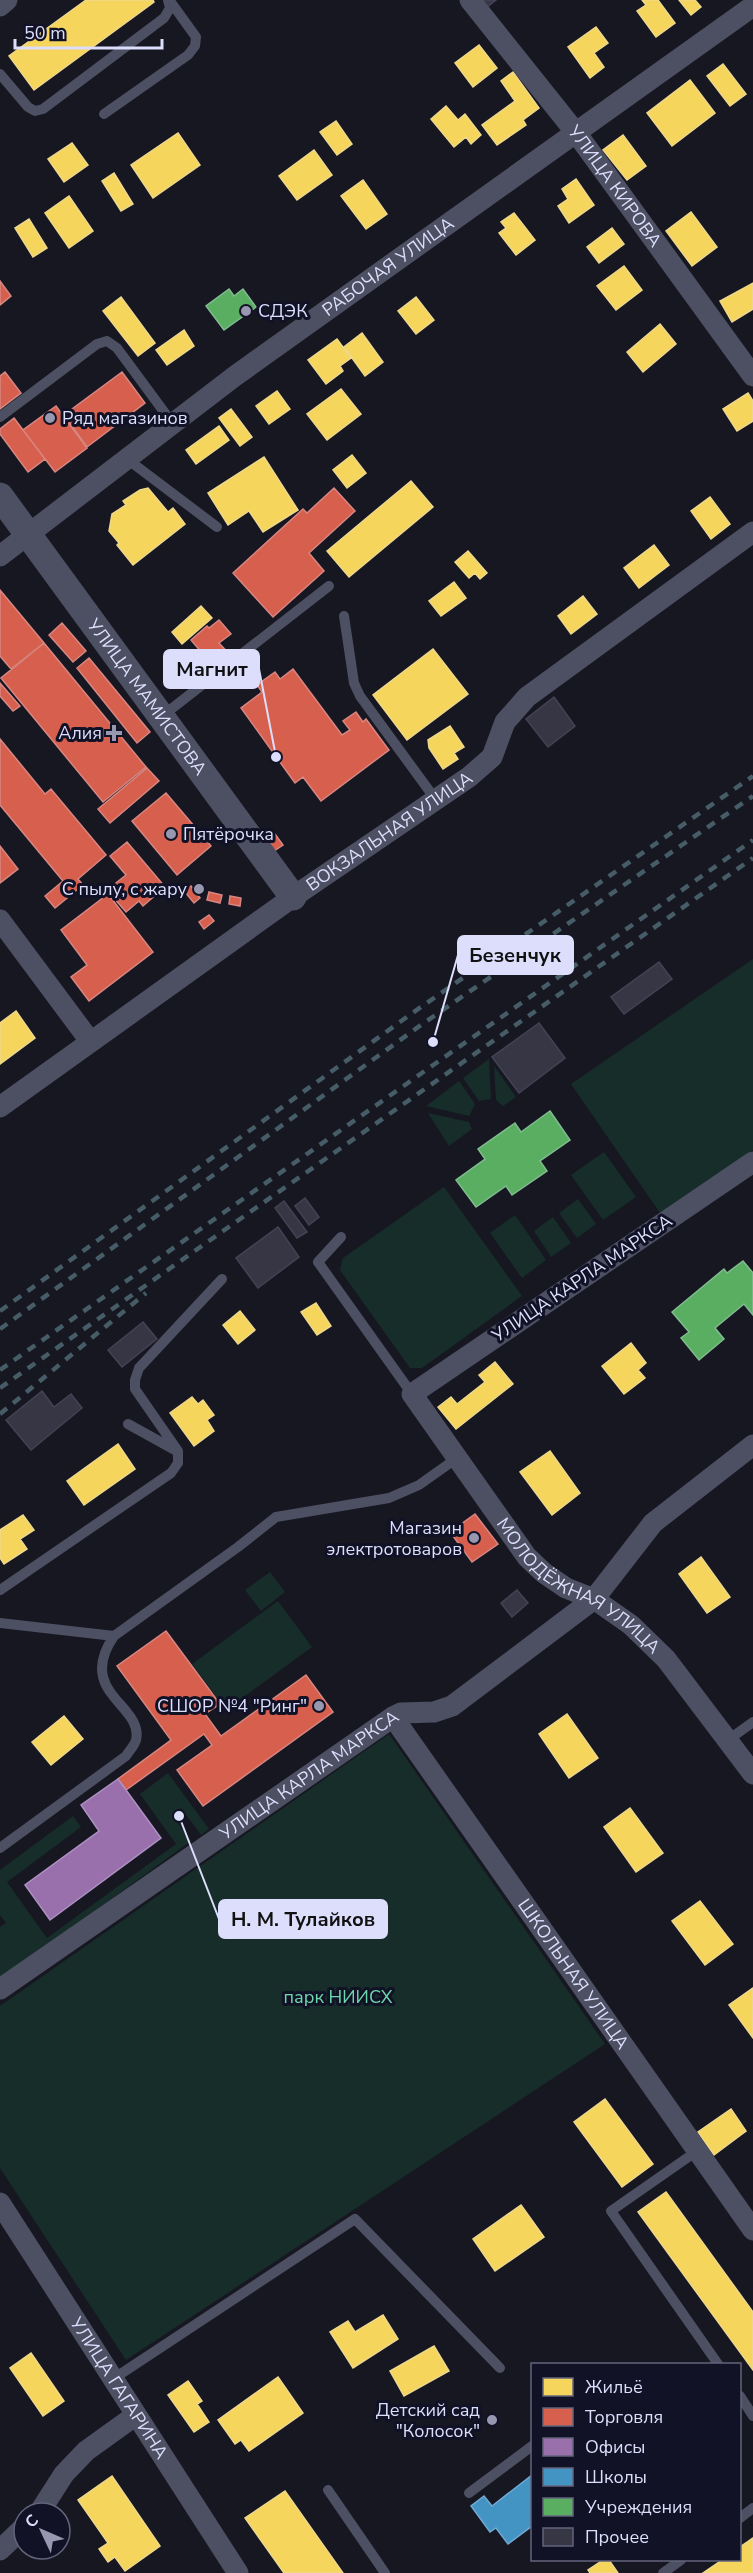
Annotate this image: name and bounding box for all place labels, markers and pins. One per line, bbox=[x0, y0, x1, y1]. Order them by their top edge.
place label: СДЭК bbox=[258, 299, 308, 323]
marker: СДЭК bbox=[239, 304, 253, 318]
place label: Ряд магазинов bbox=[62, 406, 188, 430]
marker: Ряд магазинов bbox=[43, 411, 57, 425]
callout: Магнит bbox=[164, 650, 259, 688]
place label: Алия bbox=[58, 721, 102, 745]
marker: Алия bbox=[107, 726, 121, 740]
place label: Пятёрочка bbox=[183, 822, 274, 846]
marker: Пятёрочка bbox=[164, 827, 178, 841]
place label: С пылу, с жару bbox=[62, 877, 188, 901]
marker: С пылу, с жару bbox=[192, 882, 206, 896]
callout: Безенчук bbox=[458, 936, 573, 974]
place label: Магазин электротоваров bbox=[327, 1516, 462, 1561]
marker: Магазин электротоваров bbox=[467, 1531, 481, 1545]
place label: СШОР №4 "Ринг" bbox=[157, 1694, 307, 1718]
marker: СШОР №4 "Ринг" bbox=[312, 1699, 326, 1713]
callout: Н. М. Тулайков bbox=[219, 1900, 387, 1938]
place label: Детский сад "Колосок" bbox=[376, 2398, 480, 2443]
marker: Детский сад "Колосок" bbox=[485, 2413, 499, 2427]

